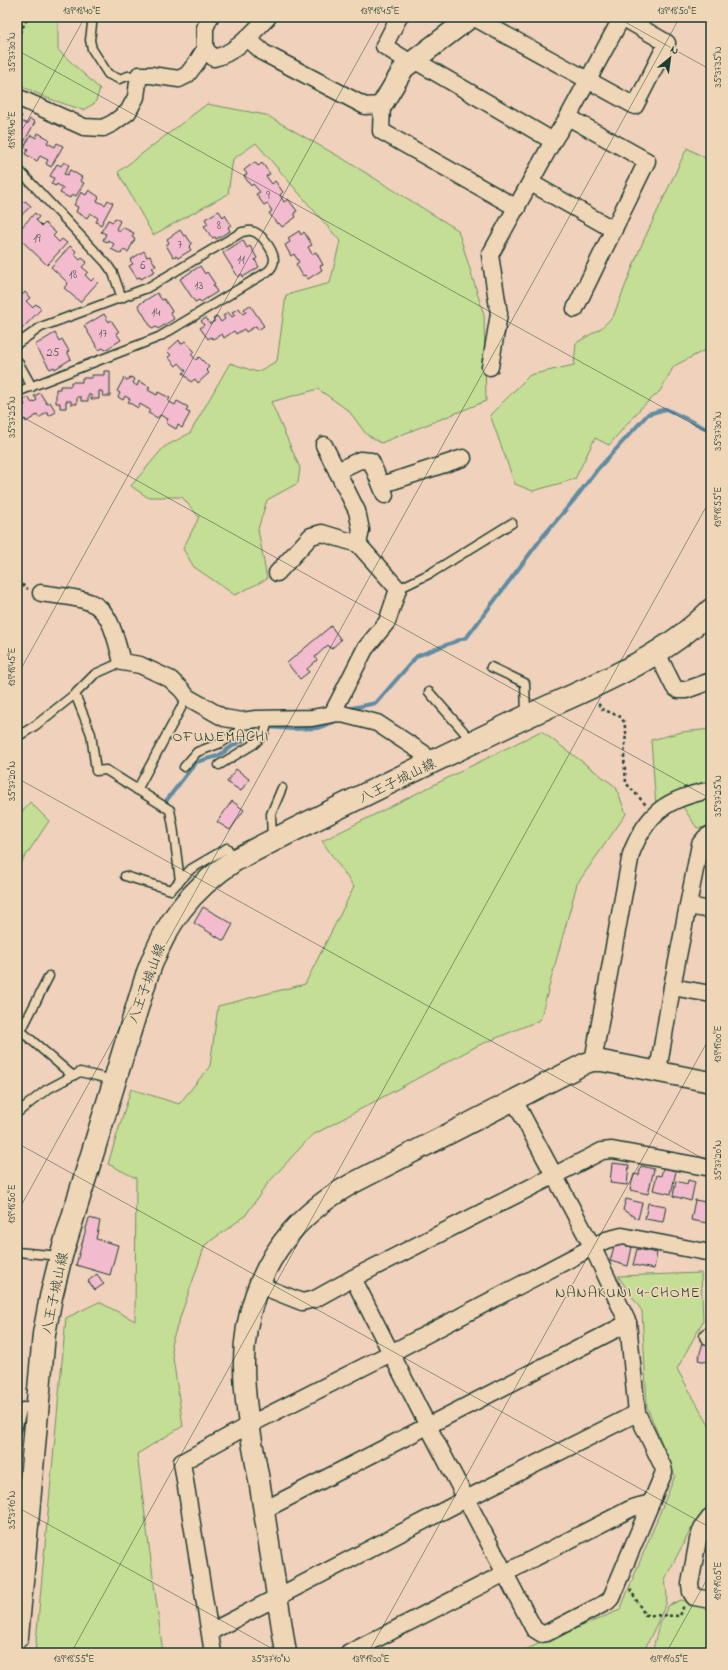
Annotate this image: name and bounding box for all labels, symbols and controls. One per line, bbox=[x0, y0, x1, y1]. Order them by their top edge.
text: 139°18'40"E bbox=[63, 4, 101, 19]
text: 139°18'45"E bbox=[360, 4, 400, 19]
text: 139°18'50"E bbox=[657, 4, 697, 19]
text: 35°37'30"N bbox=[5, 32, 20, 72]
north arrow bbox=[650, 38, 690, 78]
text: N bbox=[667, 41, 681, 59]
text: 35°37'35"N bbox=[711, 46, 726, 87]
text: 139°18'40"E bbox=[5, 111, 20, 149]
house number: 9 bbox=[266, 187, 270, 205]
house number: 8 bbox=[217, 217, 222, 235]
house number: 19 bbox=[33, 230, 41, 248]
house number: 7 bbox=[178, 236, 183, 254]
house number: 11 bbox=[237, 251, 245, 269]
house number: 6 bbox=[140, 257, 146, 275]
house number: 18 bbox=[69, 266, 78, 284]
house number: 13 bbox=[195, 277, 203, 295]
house number: 14 bbox=[152, 304, 160, 322]
house number: 17 bbox=[99, 325, 107, 343]
house number: 25 bbox=[47, 344, 60, 362]
text: 35°37'25"N bbox=[5, 396, 20, 438]
text: 35°37'30"N bbox=[711, 411, 726, 451]
text: 139°18'55"E bbox=[711, 487, 726, 527]
text: 139°18'45"E bbox=[5, 647, 20, 687]
district label: OFUNEMACHI bbox=[173, 726, 269, 748]
street label: 八王子城山線 bbox=[355, 753, 440, 809]
text: 35°37'20"N bbox=[5, 761, 20, 801]
text: 35°37'25"N bbox=[711, 775, 726, 817]
street label: 八王子城山線 bbox=[123, 940, 172, 1027]
text: 139°19'00"E bbox=[711, 1025, 726, 1063]
text: 35°37'20"N bbox=[711, 1140, 726, 1180]
text: 139°18'50"E bbox=[5, 1184, 20, 1224]
street label: 八王子城山線 bbox=[36, 1250, 74, 1337]
district label: NANAKUNI 4-CHOME bbox=[555, 1282, 701, 1304]
text: 35°37'10"N bbox=[5, 1491, 20, 1529]
text: 139°19'05"E bbox=[711, 1562, 726, 1600]
text: 139°18'55"E bbox=[54, 1652, 94, 1667]
text: 35°37'10"N bbox=[252, 1652, 290, 1667]
text: 139°19'00"E bbox=[352, 1652, 390, 1667]
text: 139°19'05"E bbox=[650, 1652, 688, 1667]

